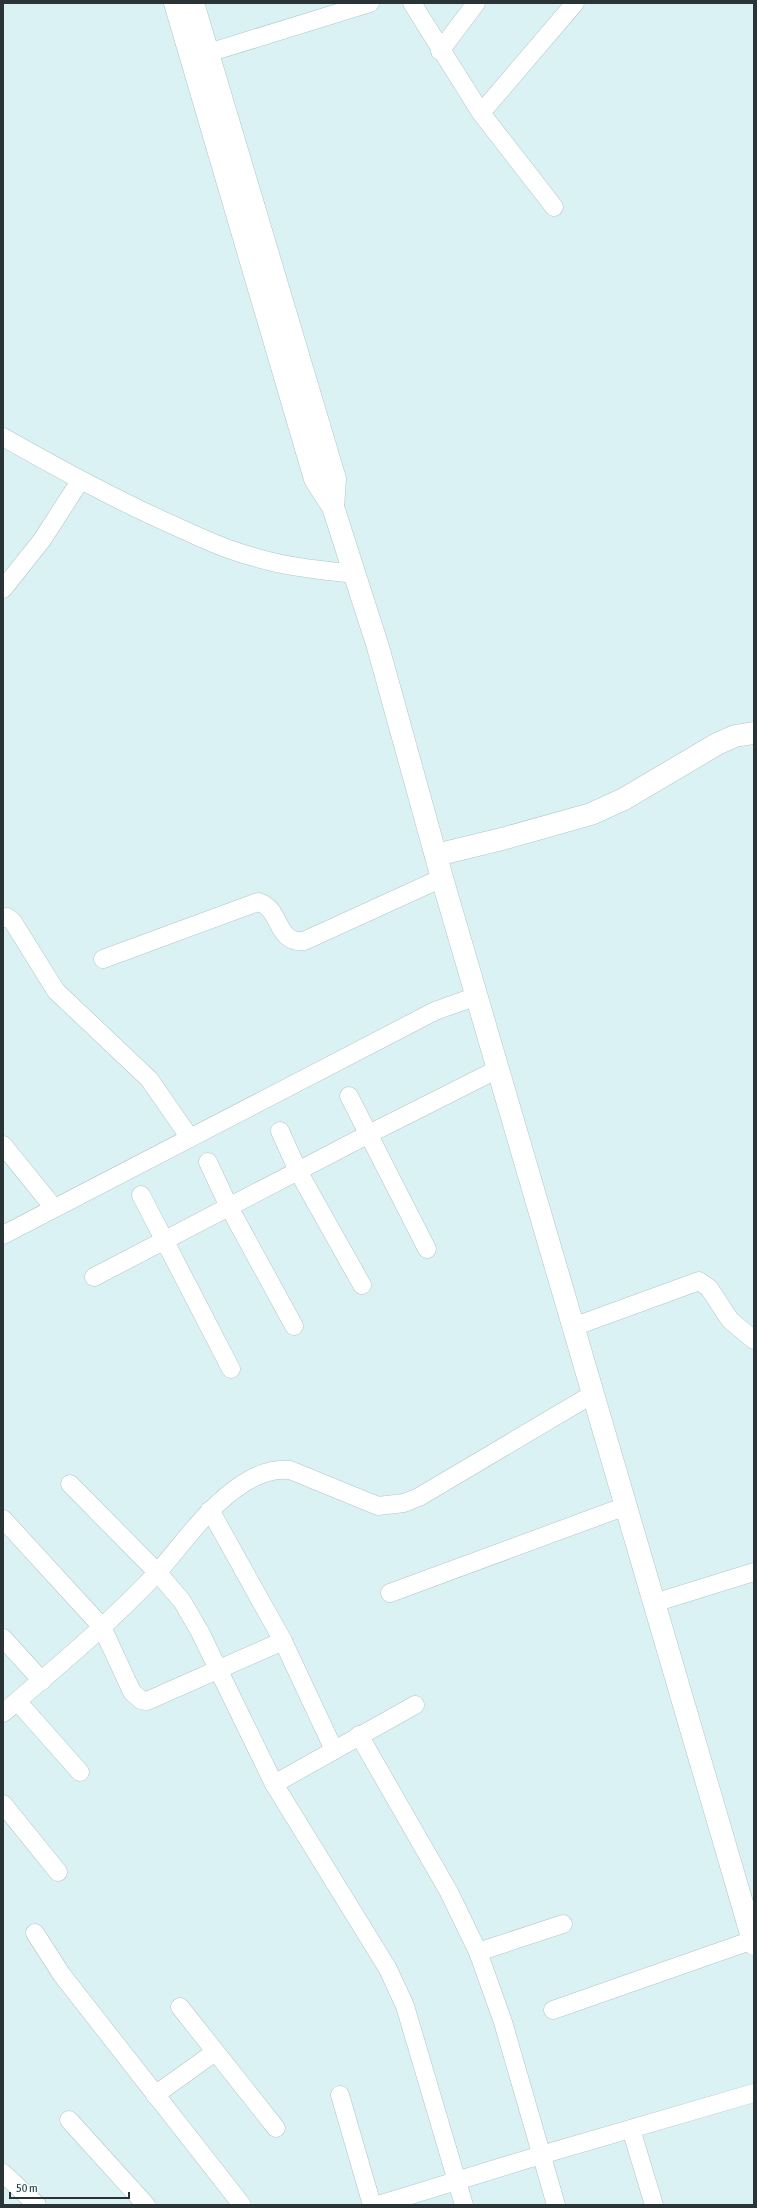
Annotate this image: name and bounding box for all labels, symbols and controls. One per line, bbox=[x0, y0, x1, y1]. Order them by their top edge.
scale bar bbox=[10, 2174, 129, 2200]
text: 50 m bbox=[16, 2181, 38, 2195]

